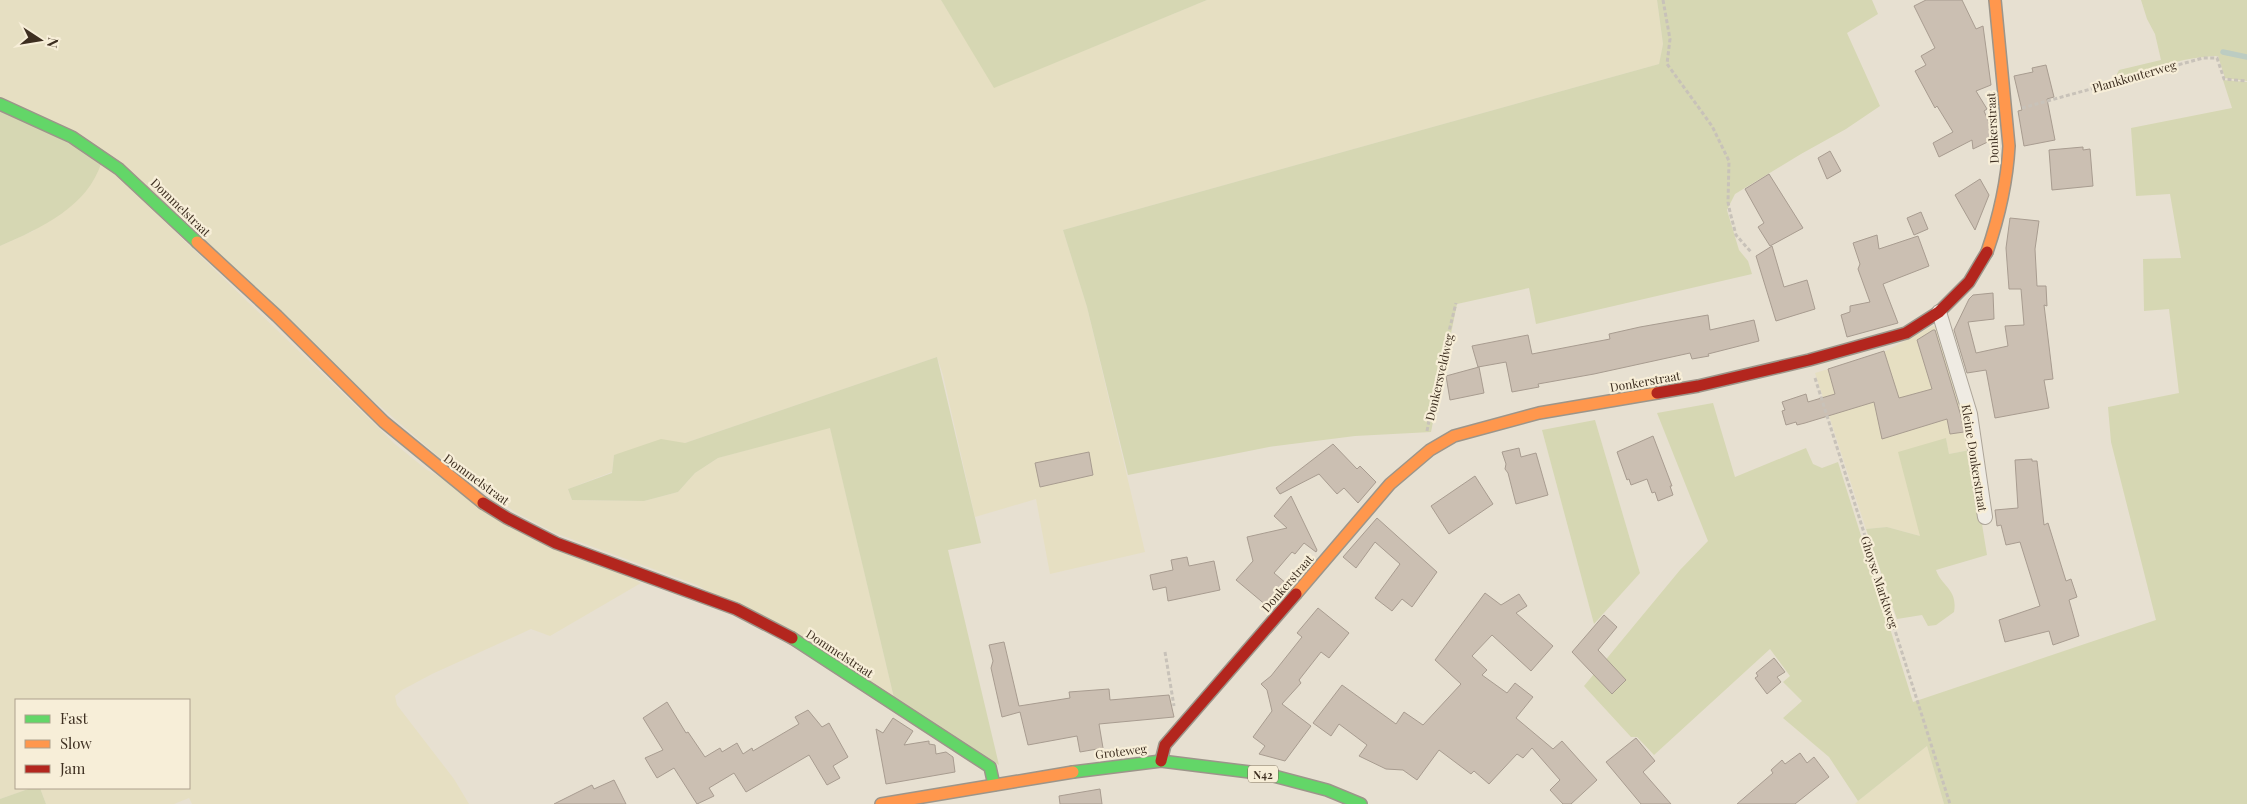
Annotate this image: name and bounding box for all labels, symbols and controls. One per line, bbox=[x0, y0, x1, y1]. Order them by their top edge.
north arrow bbox=[15, 15, 65, 65]
text: N bbox=[43, 36, 64, 50]
street label: Plankkouterweg bbox=[2090, 56, 2179, 96]
street label: Donkerstraat bbox=[1982, 91, 2002, 164]
street label: Dommelstraat bbox=[148, 174, 215, 240]
street label: Donkersveldweg bbox=[1421, 331, 1457, 422]
street label: Donkerstraat bbox=[1609, 367, 1682, 395]
street label: Kleine Donkerstraat bbox=[1959, 403, 1991, 513]
street label: Dommelstraat bbox=[441, 450, 514, 509]
street label: Ghoyse Marktweg bbox=[1858, 534, 1903, 631]
street label: Donkerstraat bbox=[1258, 550, 1317, 615]
street label: Dommelstraat bbox=[803, 625, 877, 681]
legend bbox=[15, 699, 190, 789]
text: Fast bbox=[60, 708, 89, 728]
text: Slow bbox=[60, 733, 92, 753]
street label: Groteweg bbox=[1094, 740, 1148, 762]
text: Jam bbox=[59, 758, 86, 778]
road number: N42 bbox=[1248, 766, 1278, 782]

